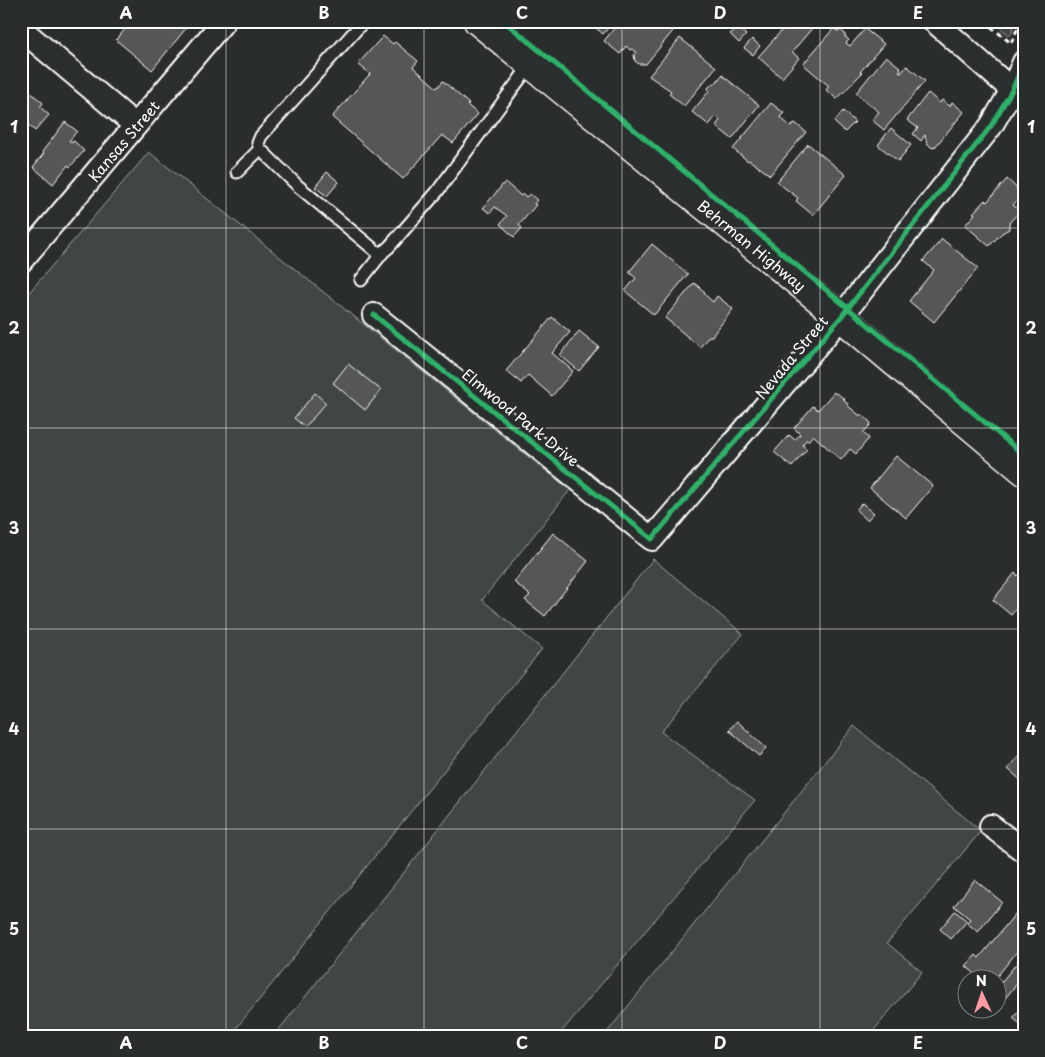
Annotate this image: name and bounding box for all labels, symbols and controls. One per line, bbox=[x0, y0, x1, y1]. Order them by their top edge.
text: A bbox=[120, 0, 133, 24]
text: B bbox=[319, 0, 330, 24]
text: C bbox=[516, 0, 528, 24]
text: D bbox=[714, 0, 726, 24]
text: E bbox=[913, 0, 923, 24]
street label: Kansas Street bbox=[82, 95, 164, 186]
text: 1 bbox=[10, 114, 18, 138]
text: 1 bbox=[1027, 114, 1035, 138]
street label: Behrman Highway bbox=[693, 193, 812, 296]
street label: Nevada Street bbox=[749, 310, 833, 404]
text: 2 bbox=[8, 315, 20, 339]
text: 2 bbox=[1025, 315, 1037, 339]
street label: Elmwood Park Drive bbox=[457, 362, 585, 472]
text: 3 bbox=[9, 515, 19, 539]
text: 3 bbox=[1026, 515, 1036, 539]
text: 4 bbox=[9, 716, 20, 740]
text: 4 bbox=[1026, 716, 1037, 740]
text: 5 bbox=[9, 916, 19, 940]
text: 5 bbox=[1026, 916, 1036, 940]
north arrow bbox=[958, 970, 1008, 1020]
text: N bbox=[975, 970, 987, 991]
text: A bbox=[120, 1030, 133, 1054]
text: B bbox=[319, 1030, 330, 1054]
text: C bbox=[516, 1030, 528, 1054]
text: D bbox=[714, 1030, 726, 1054]
text: E bbox=[913, 1030, 923, 1054]

